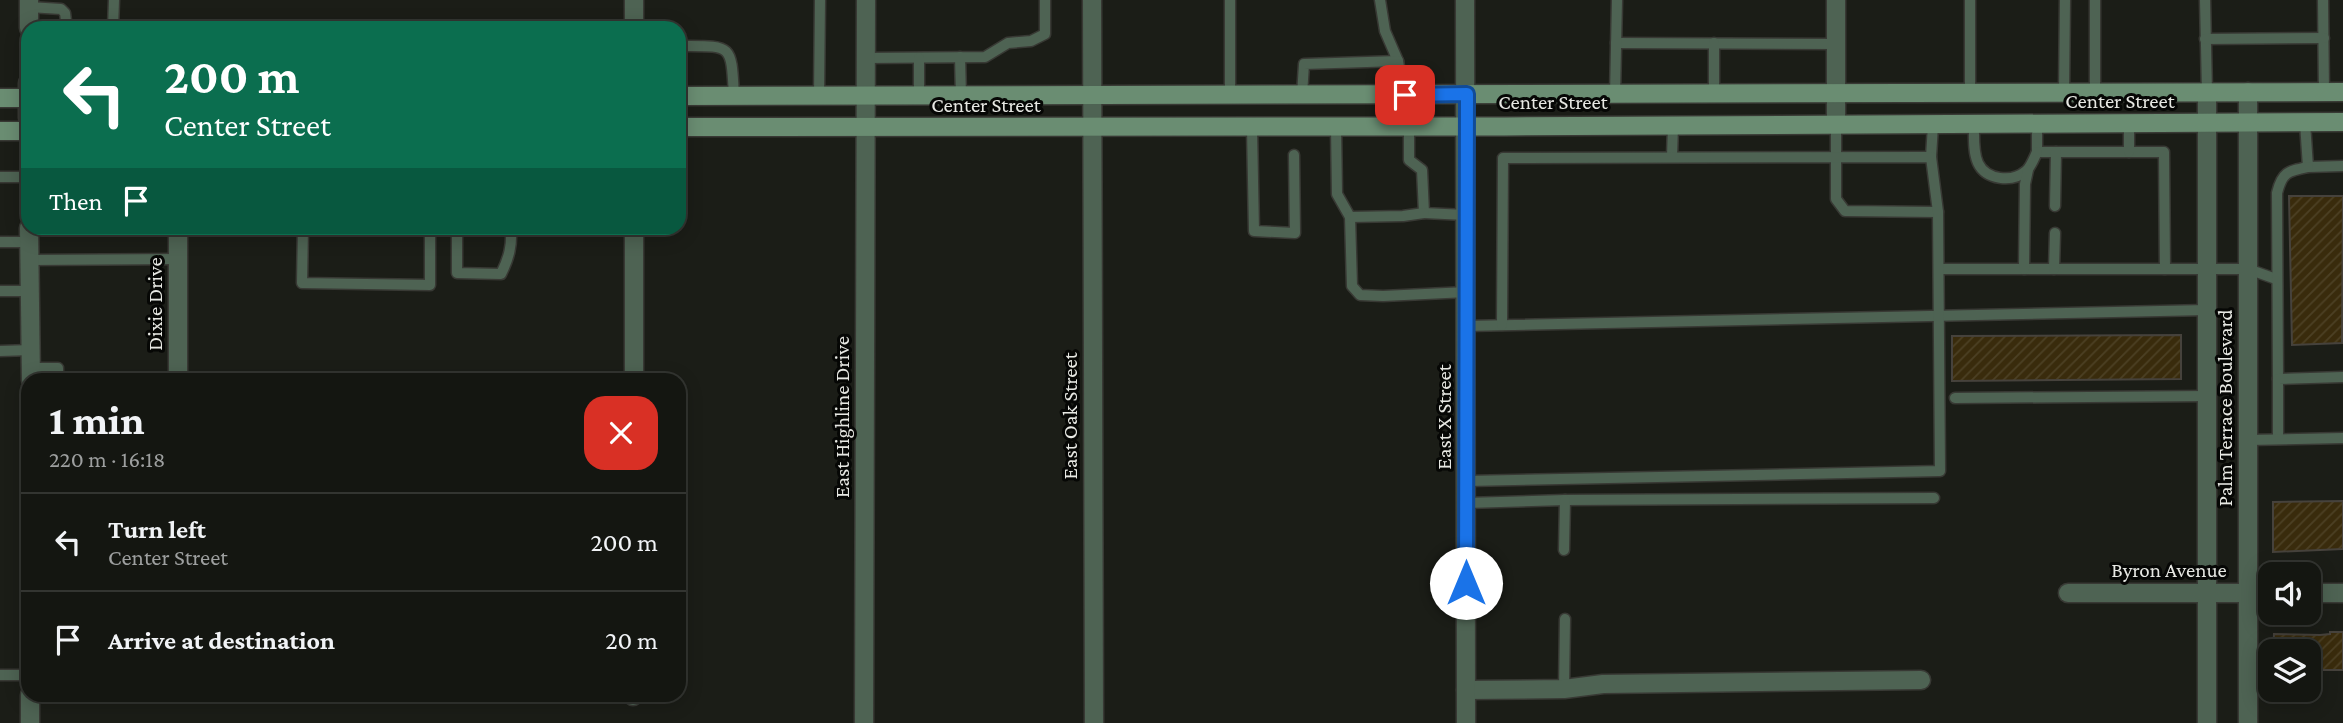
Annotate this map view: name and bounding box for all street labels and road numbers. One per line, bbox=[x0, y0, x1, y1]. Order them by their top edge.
street label: Center Street bbox=[2065, 89, 2176, 113]
street label: Center Street bbox=[1498, 90, 1609, 114]
street label: Center Street bbox=[931, 93, 1042, 117]
street label: Dixie Drive bbox=[143, 257, 167, 351]
street label: Palm Terrace Boulevard bbox=[2213, 309, 2237, 507]
street label: East Highline Drive bbox=[830, 336, 854, 498]
street label: East Oak Street bbox=[1058, 351, 1082, 480]
street label: East X Street bbox=[1432, 363, 1456, 470]
street label: Byron Avenue bbox=[2111, 558, 2227, 582]

